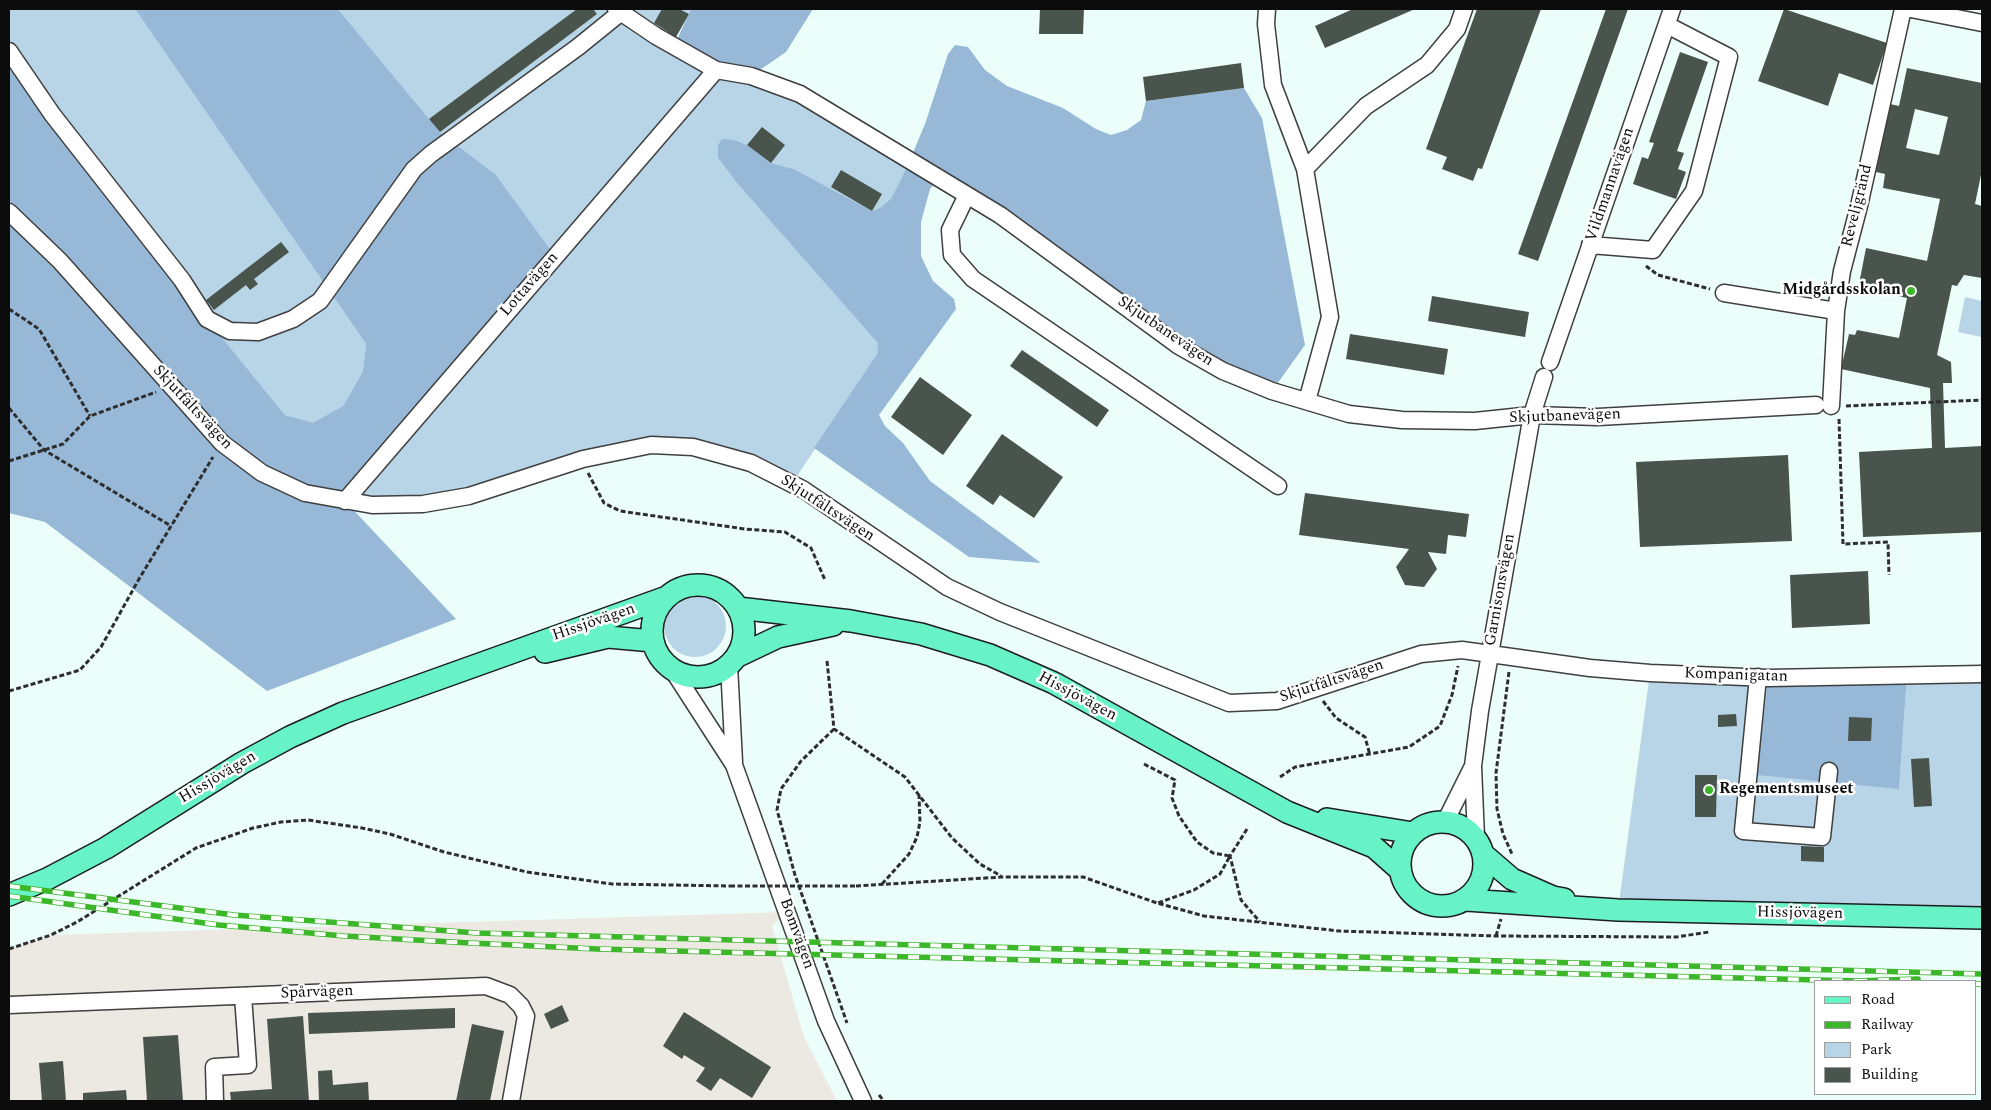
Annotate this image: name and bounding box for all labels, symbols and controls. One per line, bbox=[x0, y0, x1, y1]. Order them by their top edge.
street label: Vildmannavägen bbox=[1582, 125, 1640, 245]
street label: Reveljgränd bbox=[1838, 163, 1878, 249]
street label: Lottavägen bbox=[497, 249, 563, 321]
place label: Midgårdsskolan bbox=[1782, 281, 1901, 301]
marker: Midgårdsskolan bbox=[1905, 285, 1917, 297]
street label: Skjutbanevägen bbox=[1113, 293, 1217, 371]
street label: Skjutfältsvägen bbox=[148, 362, 236, 454]
street label: Skjutbanevägen bbox=[1509, 405, 1621, 429]
street label: Skjutfältsvägen bbox=[776, 471, 878, 547]
street label: Garnisonsvägen bbox=[1482, 532, 1520, 648]
street label: Hissjövägen bbox=[550, 600, 638, 646]
street label: Skjutfältsvägen bbox=[1278, 656, 1386, 708]
street label: Kompanigatan bbox=[1684, 665, 1788, 687]
street label: Hissjövägen bbox=[1034, 668, 1120, 726]
street label: Hissjövägen bbox=[176, 748, 260, 808]
place label: Regementsmuseet bbox=[1719, 780, 1853, 800]
marker: Regementsmuseet bbox=[1703, 784, 1715, 796]
street label: Bomvägen bbox=[774, 896, 818, 972]
street label: Hissjövägen bbox=[1757, 904, 1843, 924]
legend bbox=[1814, 980, 1976, 1095]
street label: Spårvägen bbox=[280, 982, 354, 1004]
text: Road bbox=[1861, 988, 1895, 1011]
text: Railway bbox=[1861, 1013, 1913, 1036]
text: Park bbox=[1861, 1038, 1892, 1061]
text: Building bbox=[1861, 1063, 1918, 1086]

